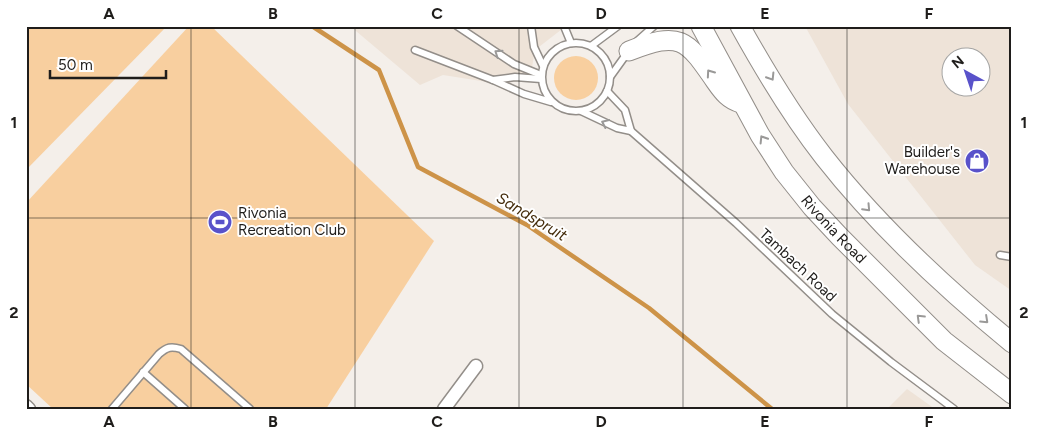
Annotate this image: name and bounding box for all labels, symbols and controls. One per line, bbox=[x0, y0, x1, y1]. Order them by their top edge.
text: A bbox=[103, 4, 115, 23]
text: B bbox=[268, 4, 278, 23]
text: C bbox=[431, 4, 443, 23]
text: D bbox=[595, 4, 607, 23]
text: E bbox=[760, 4, 770, 23]
text: F bbox=[925, 4, 934, 23]
scale bar bbox=[50, 48, 166, 80]
north arrow bbox=[940, 48, 990, 98]
one-way arrow bbox=[494, 50, 503, 60]
text: N bbox=[948, 52, 968, 72]
text: 50 m bbox=[58, 56, 93, 74]
one-way arrow bbox=[707, 69, 716, 79]
one-way arrow bbox=[764, 72, 774, 81]
text: 1 bbox=[11, 113, 17, 132]
text: 1 bbox=[1021, 113, 1027, 132]
one-way arrow bbox=[601, 119, 610, 130]
one-way arrow bbox=[759, 135, 769, 144]
place label: Builder's Warehouse bbox=[885, 143, 960, 178]
shop icon: Builder's Warehouse bbox=[964, 148, 990, 174]
water label: Sandspruit bbox=[493, 188, 571, 245]
street label: Rivonia Road bbox=[797, 192, 870, 267]
one-way arrow bbox=[861, 202, 870, 211]
place label: Rivonia Recreation Club bbox=[238, 204, 346, 239]
sports icon: Rivonia Recreation Club bbox=[207, 209, 233, 235]
street label: Tambach Road bbox=[756, 225, 840, 305]
text: 2 bbox=[9, 303, 19, 322]
text: 2 bbox=[1019, 303, 1029, 322]
one-way arrow bbox=[979, 314, 988, 323]
one-way arrow bbox=[917, 315, 926, 324]
text: A bbox=[103, 412, 115, 431]
text: B bbox=[268, 412, 278, 431]
text: C bbox=[431, 412, 443, 431]
text: D bbox=[595, 412, 607, 431]
text: E bbox=[760, 412, 770, 431]
text: F bbox=[925, 412, 934, 431]

